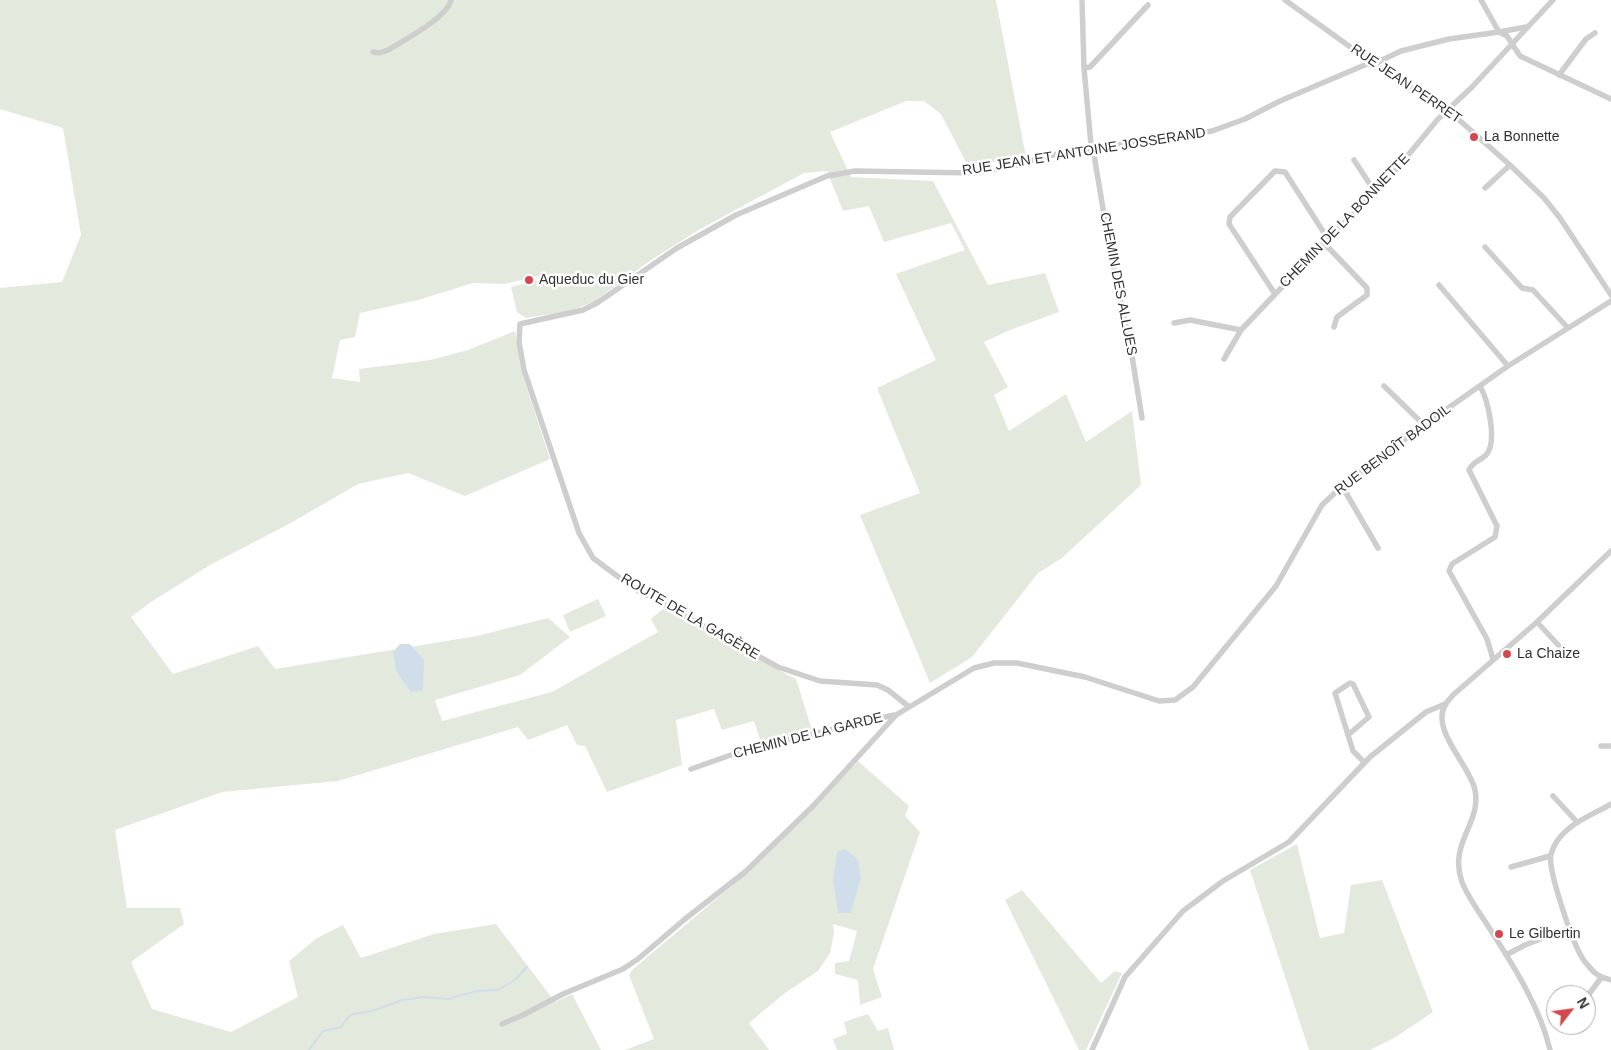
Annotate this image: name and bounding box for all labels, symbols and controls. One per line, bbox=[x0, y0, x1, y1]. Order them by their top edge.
street label: RUE JEAN PERRET bbox=[1347, 41, 1465, 127]
street label: RUE JEAN ET ANTOINE JOSSERAND bbox=[961, 124, 1207, 180]
place label: La Bonnette bbox=[1484, 129, 1560, 145]
marker: La Bonnette bbox=[1468, 131, 1480, 143]
street label: CHEMIN DE LA BONNETTE bbox=[1277, 151, 1413, 291]
street label: CHEMIN DES ALLUES bbox=[1096, 211, 1140, 357]
place label: Aqueduc du Gier bbox=[539, 272, 644, 288]
marker: Aqueduc du Gier bbox=[523, 274, 535, 286]
street label: RUE BENOÎT BADOIL bbox=[1332, 401, 1454, 499]
street label: ROUTE DE LA GAGÈRE bbox=[618, 570, 762, 664]
place label: La Chaize bbox=[1517, 646, 1580, 662]
marker: La Chaize bbox=[1501, 648, 1513, 660]
street label: CHEMIN DE LA GARDE bbox=[732, 709, 884, 763]
place label: Le Gilbertin bbox=[1509, 926, 1581, 942]
marker: Le Gilbertin bbox=[1493, 928, 1505, 940]
north arrow bbox=[1546, 985, 1596, 1035]
text: N bbox=[1574, 995, 1593, 1011]

